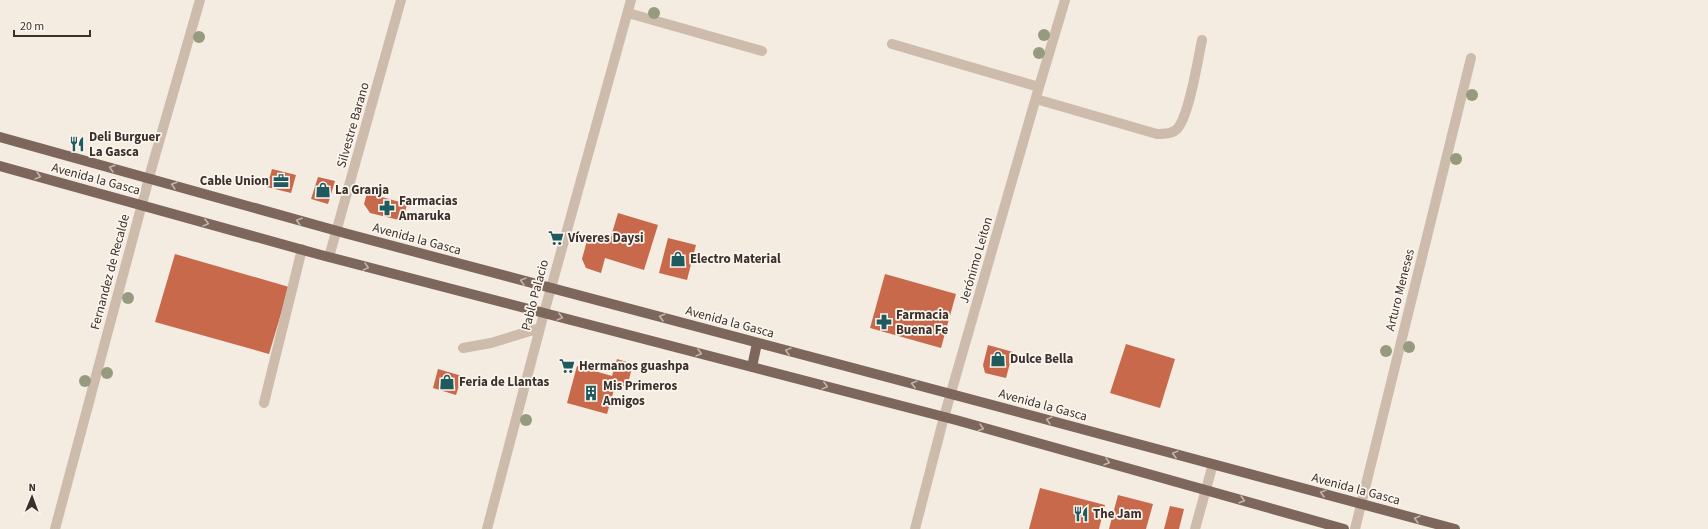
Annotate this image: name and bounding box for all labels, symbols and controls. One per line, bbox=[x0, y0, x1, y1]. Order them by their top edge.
scale bar bbox=[14, 12, 90, 38]
text: 20 m bbox=[20, 18, 44, 35]
street label: Silvestre Barano bbox=[332, 80, 374, 170]
place label: Deli Burguer La Gasca bbox=[89, 128, 161, 161]
restaurant icon: Deli Burguer La Gasca bbox=[68, 135, 86, 153]
street label: Avenida la Gasca bbox=[50, 159, 142, 199]
one-way arrow bbox=[108, 164, 115, 173]
one-way arrow bbox=[34, 172, 41, 180]
place label: Cable Union bbox=[200, 172, 269, 190]
office icon: Cable Union bbox=[272, 172, 290, 190]
one-way arrow bbox=[170, 181, 177, 190]
shop icon: La Granja bbox=[314, 181, 332, 199]
place label: La Granja bbox=[335, 181, 389, 199]
place label: Farmacias Amaruka bbox=[398, 192, 458, 225]
pharmacy icon: Farmacias Amaruka bbox=[378, 199, 396, 217]
street label: Fernandez de Recalde bbox=[86, 212, 134, 332]
street label: Jerónimo Leiton bbox=[955, 215, 997, 305]
one-way arrow bbox=[295, 217, 302, 226]
one-way arrow bbox=[203, 218, 210, 227]
street label: Avenida la Gasca bbox=[371, 219, 463, 259]
supermarket icon: Víveres Daysi bbox=[547, 229, 565, 247]
place label: Víveres Daysi bbox=[567, 229, 644, 247]
street label: Arturo Meneses bbox=[1381, 247, 1419, 333]
shop icon: Electro Material bbox=[669, 250, 687, 268]
place label: Electro Material bbox=[690, 250, 781, 268]
street label: Pablo Palacio bbox=[517, 257, 553, 333]
one-way arrow bbox=[363, 262, 370, 270]
one-way arrow bbox=[520, 277, 526, 285]
street label: Avenida la Gasca bbox=[684, 302, 776, 342]
place label: Farmacia Buena Fe bbox=[896, 306, 949, 339]
one-way arrow bbox=[556, 312, 563, 321]
pharmacy icon: Farmacia Buena Fe bbox=[875, 313, 893, 331]
one-way arrow bbox=[659, 314, 665, 322]
one-way arrow bbox=[785, 347, 791, 355]
one-way arrow bbox=[696, 349, 702, 357]
shop icon: Dulce Bella bbox=[989, 350, 1007, 368]
place label: Dulce Bella bbox=[1010, 350, 1073, 368]
supermarket icon: Hermanos guashpa bbox=[558, 357, 576, 375]
place label: Hermanos guashpa bbox=[579, 357, 689, 375]
shop icon: Feria de Llantas bbox=[438, 373, 456, 391]
place label: Feria de Llantas bbox=[459, 373, 550, 391]
place label: Mis Primeros Amigos bbox=[602, 377, 677, 410]
one-way arrow bbox=[910, 380, 917, 389]
one-way arrow bbox=[822, 382, 828, 390]
building icon: Mis Primeros Amigos bbox=[582, 384, 600, 402]
street label: Avenida la Gasca bbox=[997, 385, 1089, 425]
one-way arrow bbox=[1046, 416, 1053, 425]
one-way arrow bbox=[978, 423, 985, 432]
one-way arrow bbox=[1172, 450, 1179, 459]
one-way arrow bbox=[1103, 458, 1110, 466]
street label: Avenida la Gasca bbox=[1310, 469, 1402, 509]
north arrow bbox=[12, 477, 52, 517]
text: N bbox=[28, 480, 36, 495]
one-way arrow bbox=[1320, 490, 1326, 498]
one-way arrow bbox=[1238, 495, 1245, 504]
restaurant icon: The Jam bbox=[1072, 505, 1090, 523]
place label: The Jam bbox=[1093, 505, 1142, 523]
one-way arrow bbox=[1414, 515, 1421, 524]

